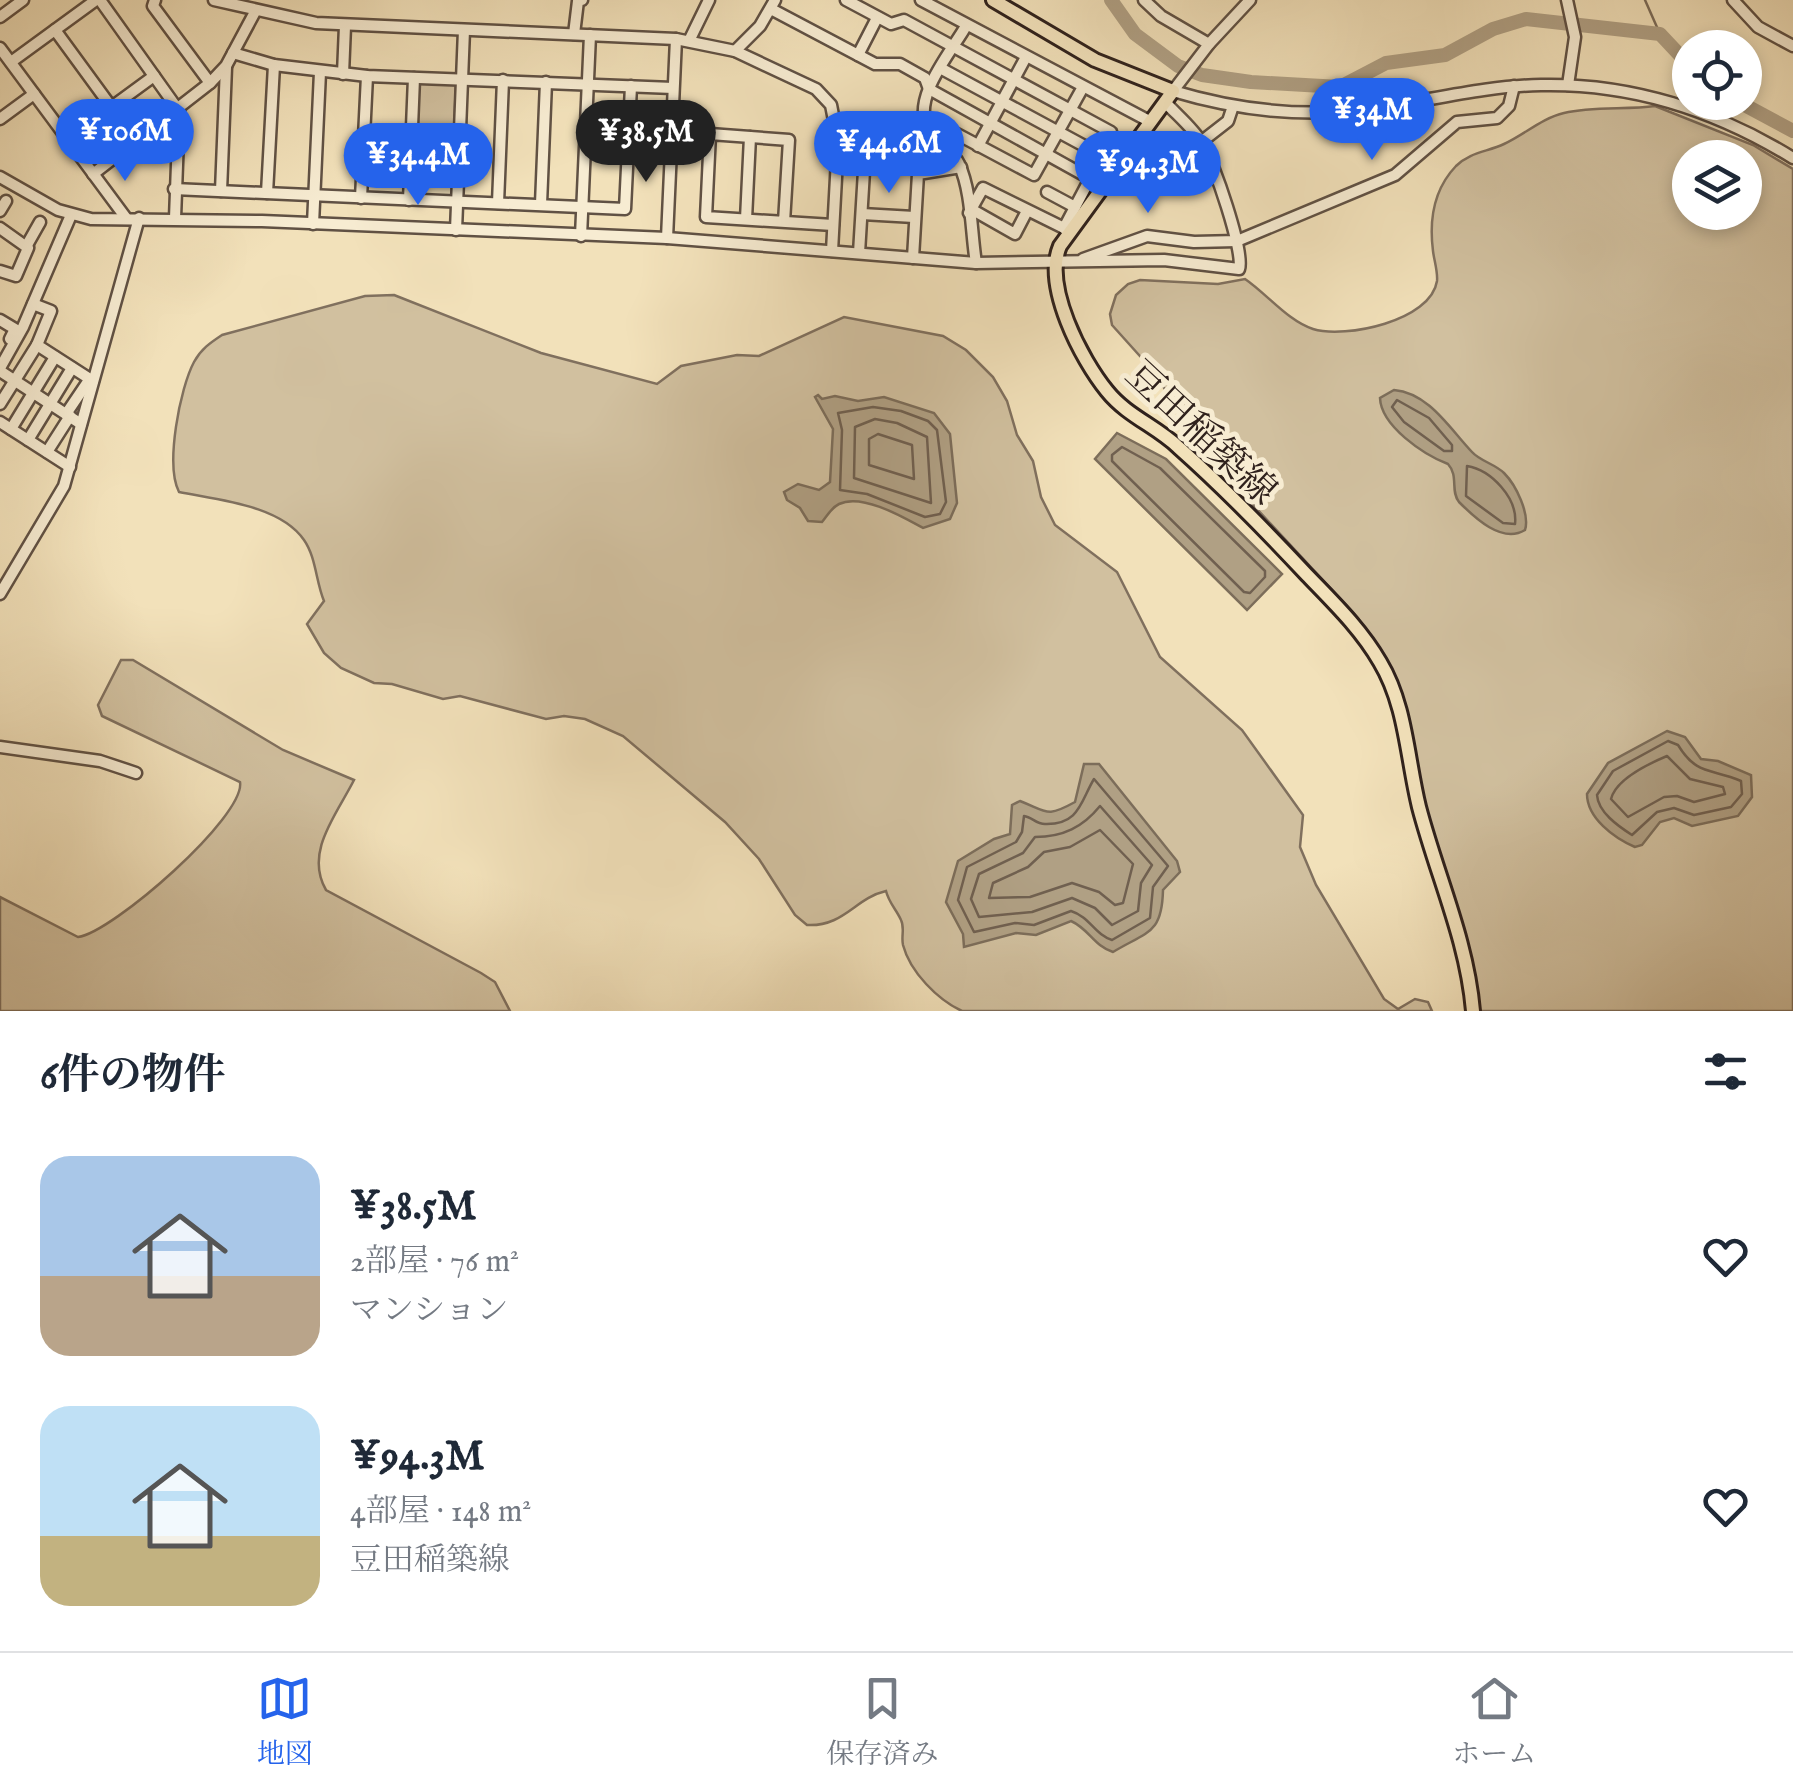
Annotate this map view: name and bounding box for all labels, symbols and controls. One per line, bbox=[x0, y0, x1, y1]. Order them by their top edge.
map controls bbox=[1672, 30, 1762, 230]
button: locate bbox=[1672, 30, 1762, 120]
pin: ¥34M bbox=[1313, 78, 1431, 163]
text: ¥34M bbox=[1331, 90, 1413, 131]
pin: ¥106M bbox=[55, 99, 195, 184]
pin: ¥38.5M bbox=[565, 100, 727, 185]
text: ¥106M bbox=[78, 111, 172, 152]
pin: ¥44.6M bbox=[808, 111, 970, 196]
text: ¥38.5M bbox=[598, 112, 694, 153]
pin: ¥34.4M bbox=[337, 123, 499, 208]
text: ¥44.6M bbox=[836, 123, 942, 164]
pin: ¥94.3M bbox=[1067, 131, 1229, 216]
text: ¥34.4M bbox=[366, 135, 470, 176]
button: layers bbox=[1672, 140, 1762, 230]
text: ¥94.3M bbox=[1097, 143, 1199, 184]
street label: 豆田稲築線 bbox=[1114, 352, 1286, 517]
icon: filters bbox=[1698, 1044, 1753, 1099]
text: 6件の物件 bbox=[40, 1050, 226, 1103]
text: ¥38.5M bbox=[350, 1181, 477, 1234]
icon: home bbox=[120, 1196, 240, 1316]
icon: heart bbox=[1698, 1229, 1753, 1284]
text: 2部屋 · 76 m² bbox=[350, 1242, 519, 1283]
text: マンション bbox=[350, 1291, 509, 1332]
text: ¥94.3M bbox=[350, 1431, 484, 1484]
icon: home bbox=[120, 1446, 240, 1566]
icon: heart bbox=[1698, 1479, 1753, 1534]
text: 4部屋 · 148 m² bbox=[350, 1492, 532, 1533]
text: 豆田稲築線 bbox=[350, 1541, 510, 1582]
tab: 地図 bbox=[257, 1671, 313, 1773]
tab: 保存済み bbox=[826, 1671, 938, 1773]
tab: ホーム bbox=[1452, 1671, 1536, 1773]

